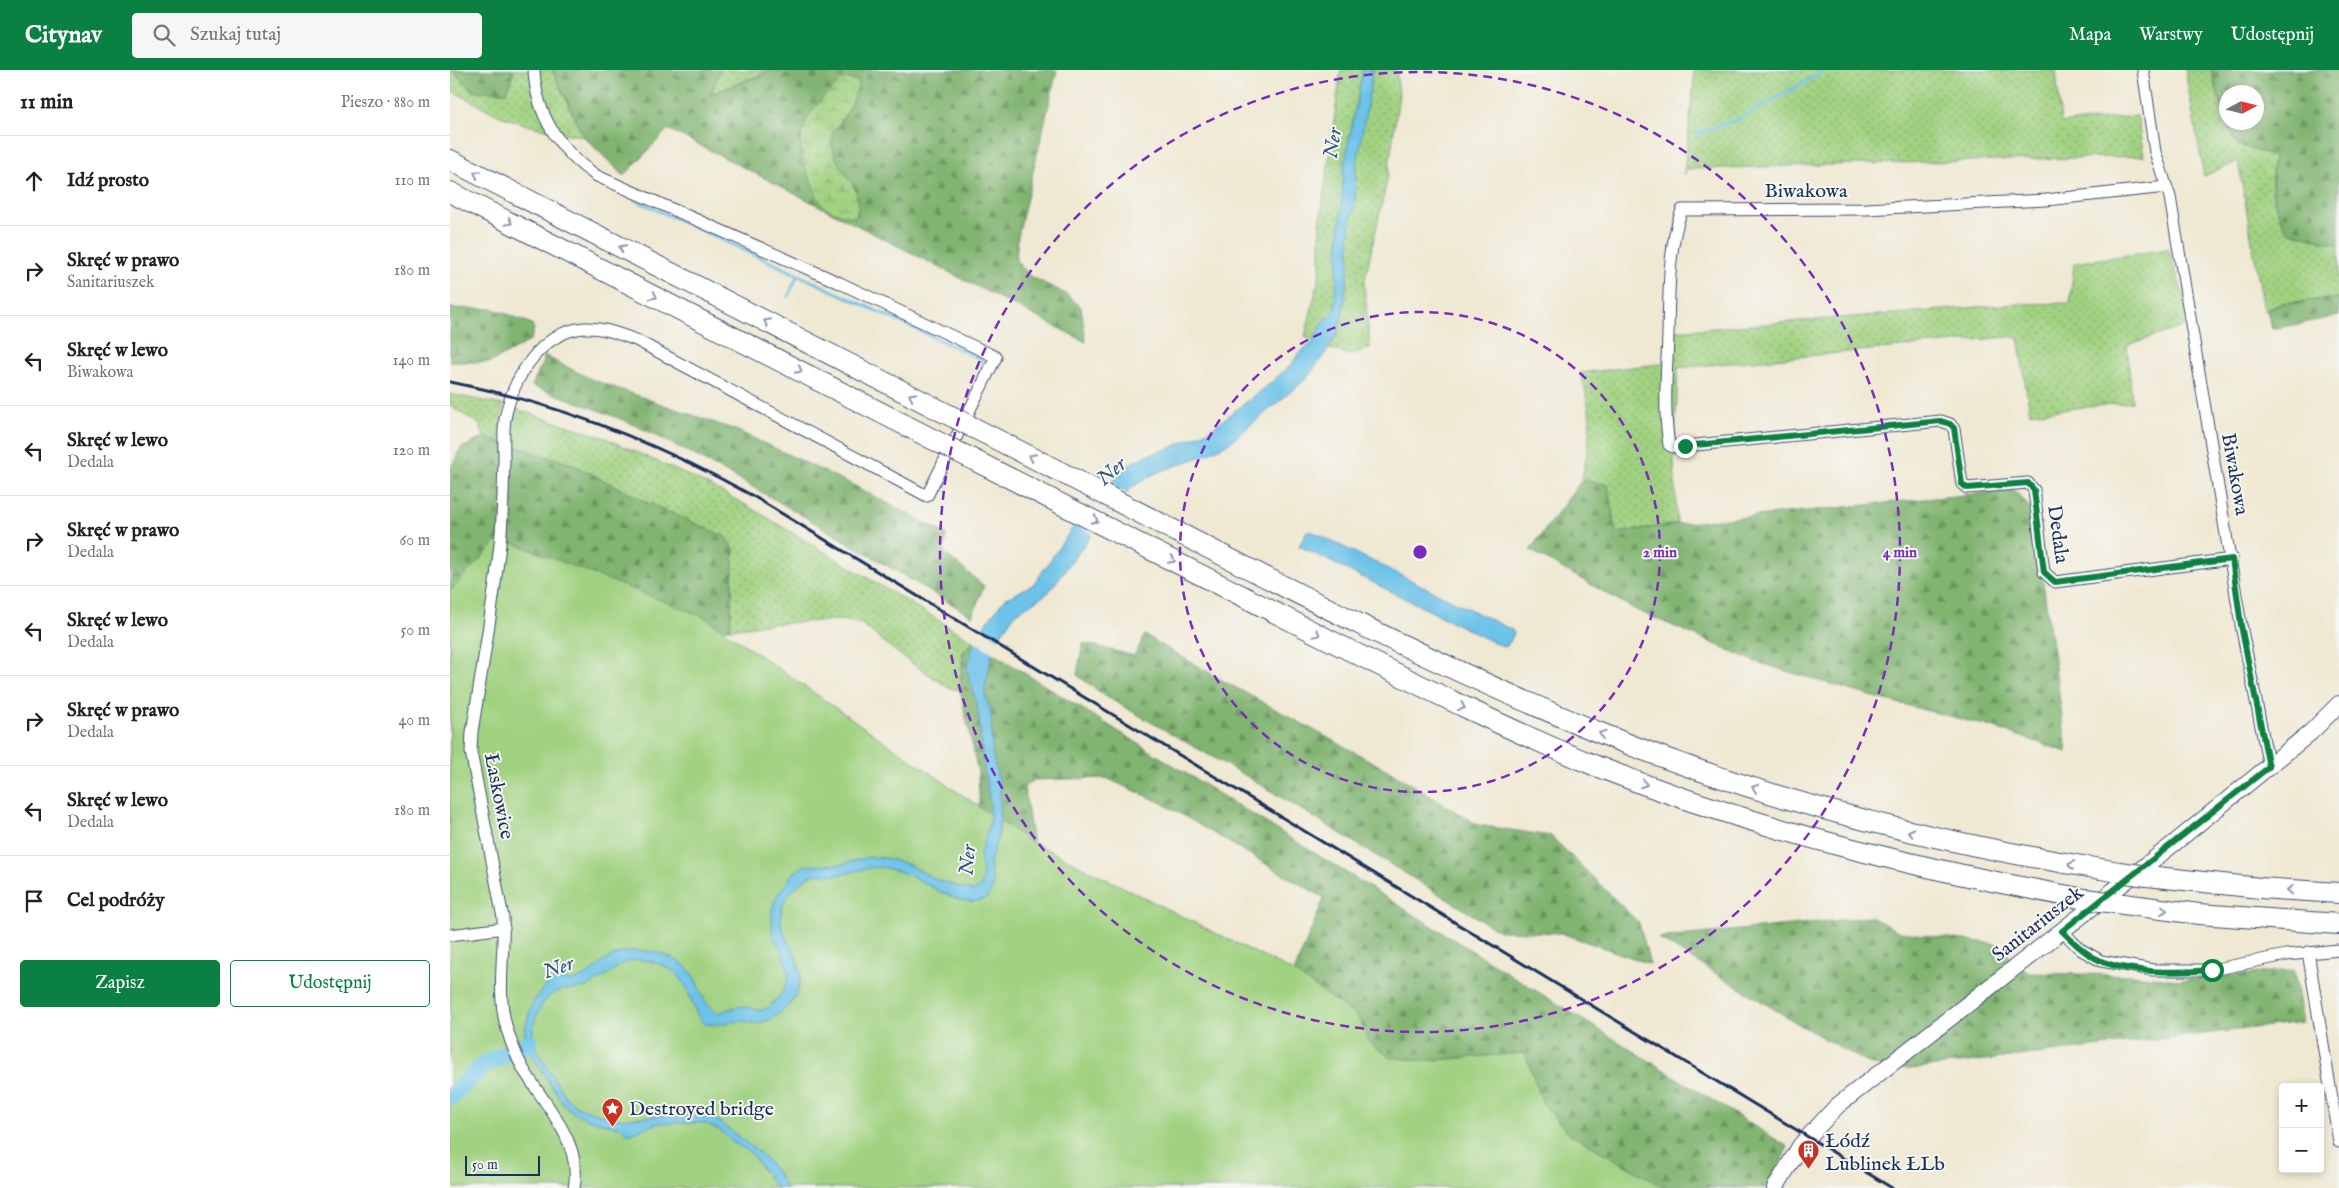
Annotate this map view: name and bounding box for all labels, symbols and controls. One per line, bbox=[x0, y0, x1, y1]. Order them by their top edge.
search box bbox=[132, 13, 482, 58]
text: Citynav bbox=[25, 20, 102, 51]
icon: search bbox=[150, 21, 178, 49]
text: Szukaj tutaj bbox=[190, 23, 281, 47]
text: Mapa bbox=[2069, 24, 2111, 47]
text: Warstwy bbox=[2139, 24, 2203, 47]
text: Udostępnij bbox=[2231, 24, 2314, 47]
north arrow bbox=[2219, 85, 2264, 130]
text: 11 min bbox=[20, 89, 73, 116]
text: Pieszo · 880 m bbox=[341, 93, 430, 113]
water label: Ner bbox=[1318, 125, 1349, 161]
icon: ahead bbox=[20, 167, 48, 195]
text: Idź prosto bbox=[67, 169, 149, 193]
one-way arrow bbox=[474, 170, 483, 180]
text: 110 m bbox=[394, 171, 430, 191]
street label: Biwakowa bbox=[1764, 179, 1848, 204]
one-way arrow bbox=[504, 216, 513, 227]
one-way arrow bbox=[618, 244, 627, 254]
text: Skręć w prawo bbox=[67, 249, 179, 273]
icon: right bbox=[20, 257, 48, 285]
text: 180 m bbox=[394, 261, 430, 281]
text: Sanitariuszek bbox=[67, 273, 155, 293]
one-way arrow bbox=[649, 290, 658, 300]
one-way arrow bbox=[763, 318, 772, 328]
text: Skręć w lewo bbox=[67, 339, 168, 363]
icon: left bbox=[20, 347, 48, 375]
text: 140 m bbox=[392, 351, 430, 371]
text: Biwakowa bbox=[67, 363, 133, 383]
one-way arrow bbox=[793, 364, 802, 374]
one-way arrow bbox=[908, 392, 917, 402]
text: Skręć w lewo bbox=[67, 429, 168, 453]
street label: Biwakowa bbox=[2215, 431, 2254, 518]
route end bbox=[1674, 435, 1697, 458]
icon: left bbox=[20, 437, 48, 465]
text: 120 m bbox=[393, 441, 430, 461]
water label: Ner bbox=[1091, 451, 1133, 493]
text: Dedala bbox=[67, 453, 114, 473]
one-way arrow bbox=[1028, 453, 1037, 463]
street label: Dedala bbox=[2041, 503, 2074, 565]
one-way arrow bbox=[1090, 514, 1099, 524]
text: Skręć w prawo bbox=[67, 519, 179, 543]
icon: right bbox=[20, 527, 48, 555]
text: 60 m bbox=[400, 531, 430, 551]
text: Dedala bbox=[67, 543, 114, 563]
centre of rings bbox=[1411, 543, 1429, 561]
text: 2 min bbox=[1643, 543, 1677, 562]
text: 4 min bbox=[1883, 543, 1917, 562]
one-way arrow bbox=[1167, 554, 1176, 564]
text: Skręć w lewo bbox=[67, 609, 168, 633]
icon: left bbox=[20, 617, 48, 645]
text: 50 m bbox=[401, 621, 430, 641]
one-way arrow bbox=[1312, 628, 1321, 638]
text: Dedala bbox=[67, 633, 114, 653]
text: Skręć w prawo bbox=[67, 699, 179, 723]
one-way arrow bbox=[1457, 700, 1466, 711]
icon: right bbox=[20, 707, 48, 735]
text: 40 m bbox=[398, 711, 430, 731]
text: Dedala bbox=[67, 723, 114, 743]
one-way arrow bbox=[1598, 730, 1607, 740]
street label: Łaskowice bbox=[478, 751, 519, 841]
one-way arrow bbox=[1639, 778, 1648, 788]
one-way arrow bbox=[1751, 784, 1760, 794]
text: Skręć w lewo bbox=[67, 789, 168, 813]
icon: left bbox=[20, 797, 48, 825]
text: 180 m bbox=[394, 801, 430, 821]
text: Dedala bbox=[67, 813, 114, 833]
one-way arrow bbox=[1907, 827, 1916, 838]
water label: Ner bbox=[954, 843, 983, 877]
one-way arrow bbox=[2066, 860, 2075, 870]
street label: Sanitariuszek bbox=[1987, 880, 2089, 968]
one-way arrow bbox=[2286, 884, 2294, 895]
icon: arrive bbox=[20, 887, 48, 915]
text: Cel podróży bbox=[67, 889, 165, 913]
one-way arrow bbox=[2160, 904, 2168, 914]
water label: Ner bbox=[539, 950, 578, 986]
route start bbox=[2201, 959, 2224, 982]
button: Zapisz bbox=[20, 960, 220, 1007]
button: Udostępnij bbox=[230, 960, 430, 1007]
map controls bbox=[2279, 1083, 2324, 1173]
button: + bbox=[2279, 1083, 2324, 1128]
place icon: Destroyed bridge bbox=[601, 1096, 625, 1127]
place label: Destroyed bridge bbox=[629, 1097, 774, 1122]
button: − bbox=[2279, 1128, 2324, 1173]
place label: Łódź Lublinek ŁLb bbox=[1825, 1129, 1945, 1177]
building icon: Łódź Lublinek ŁLb bbox=[1797, 1139, 1821, 1170]
scale bar bbox=[465, 1153, 540, 1176]
text: 50 m bbox=[472, 1156, 498, 1174]

